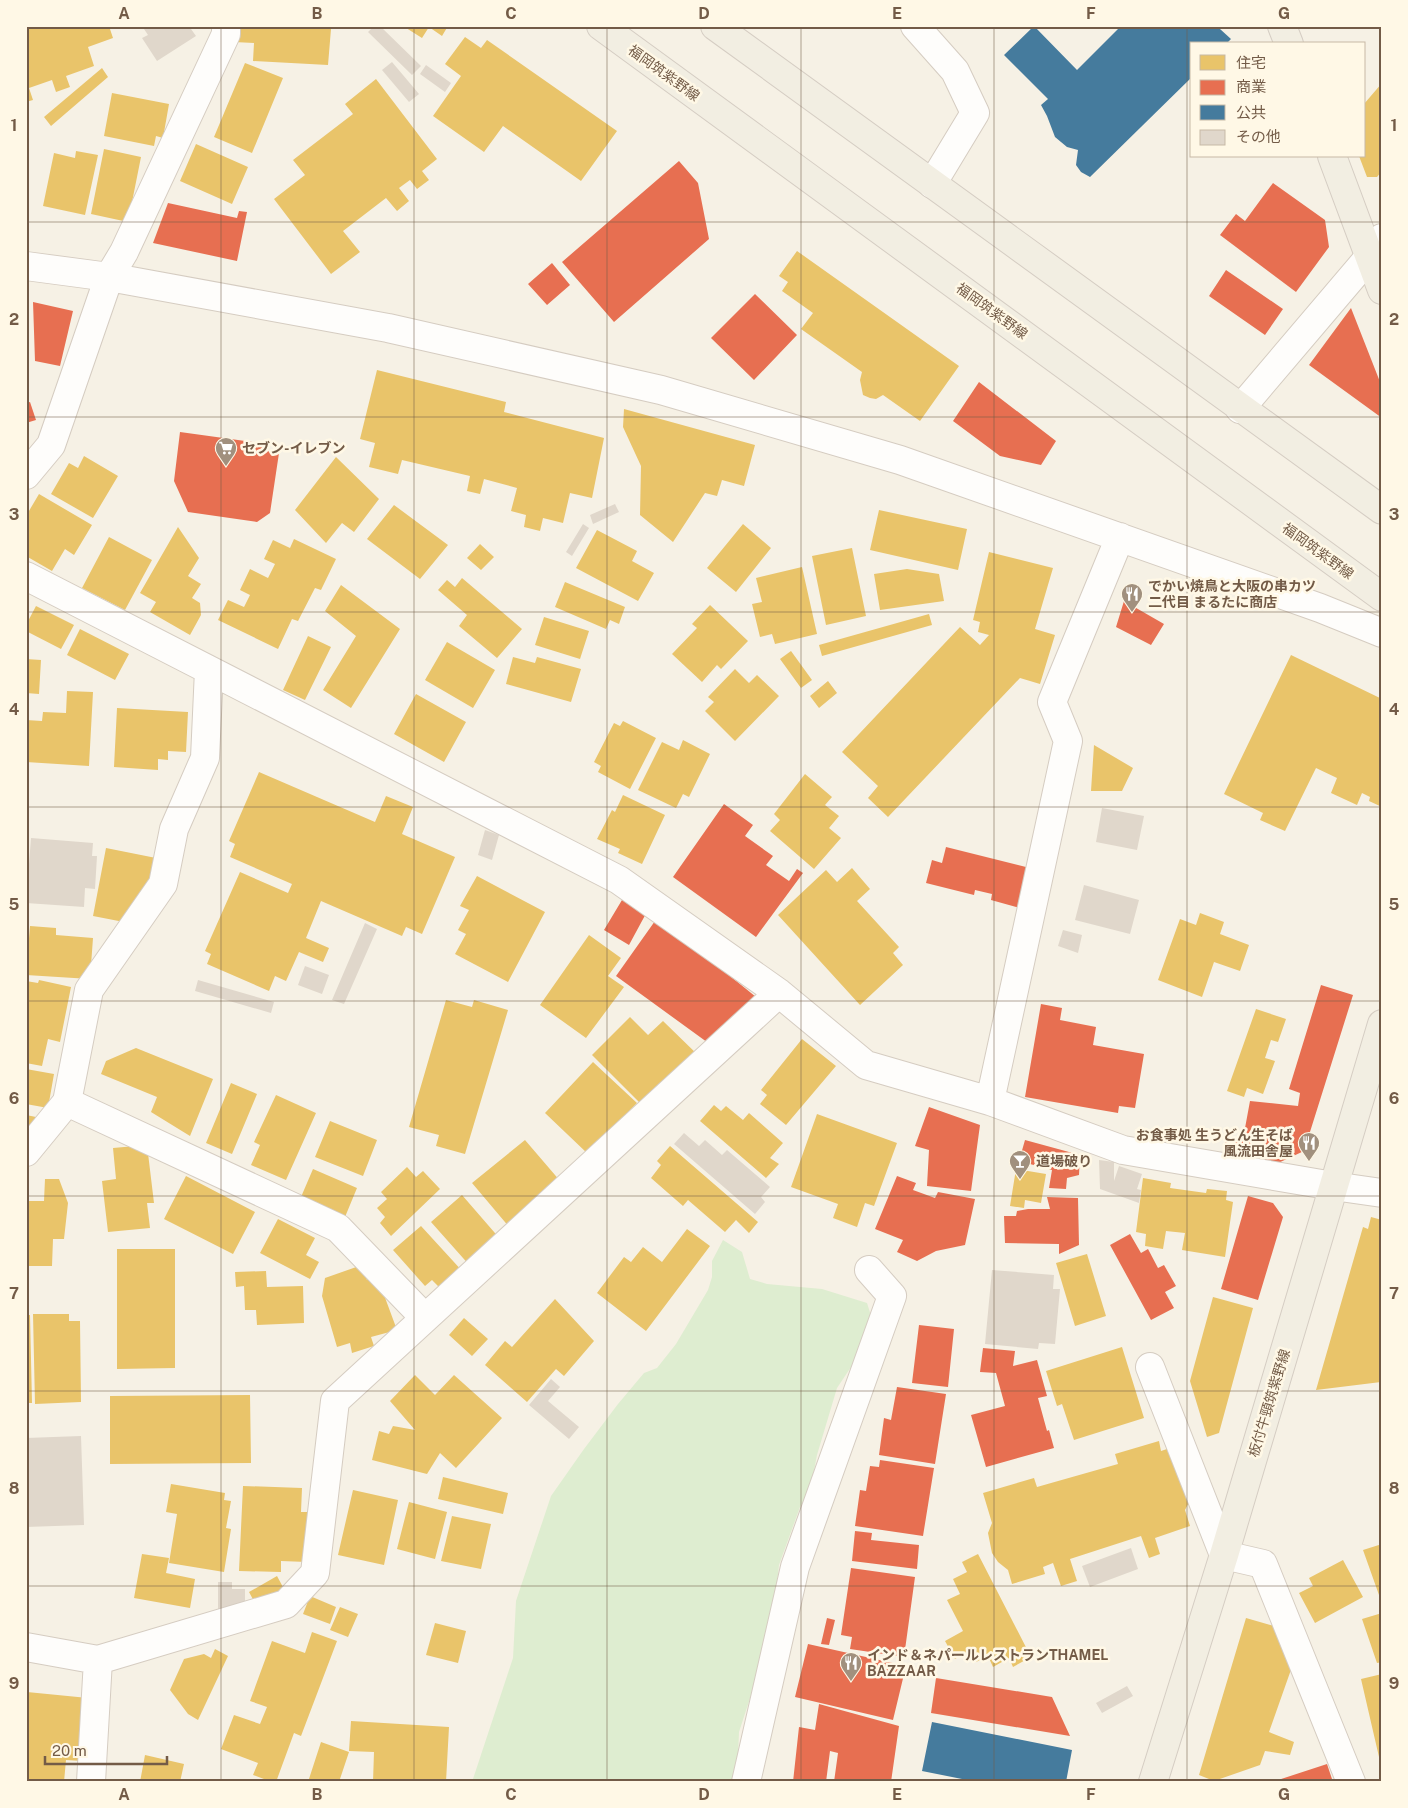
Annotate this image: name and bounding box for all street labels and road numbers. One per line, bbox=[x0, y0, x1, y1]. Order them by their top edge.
street label: 福岡筑紫野線 bbox=[625, 42, 703, 104]
street label: 福岡筑紫野線 bbox=[953, 280, 1031, 342]
street label: 福岡筑紫野線 bbox=[1279, 520, 1357, 582]
street label: 板付牛頸筑紫野線 bbox=[1245, 1347, 1293, 1459]

